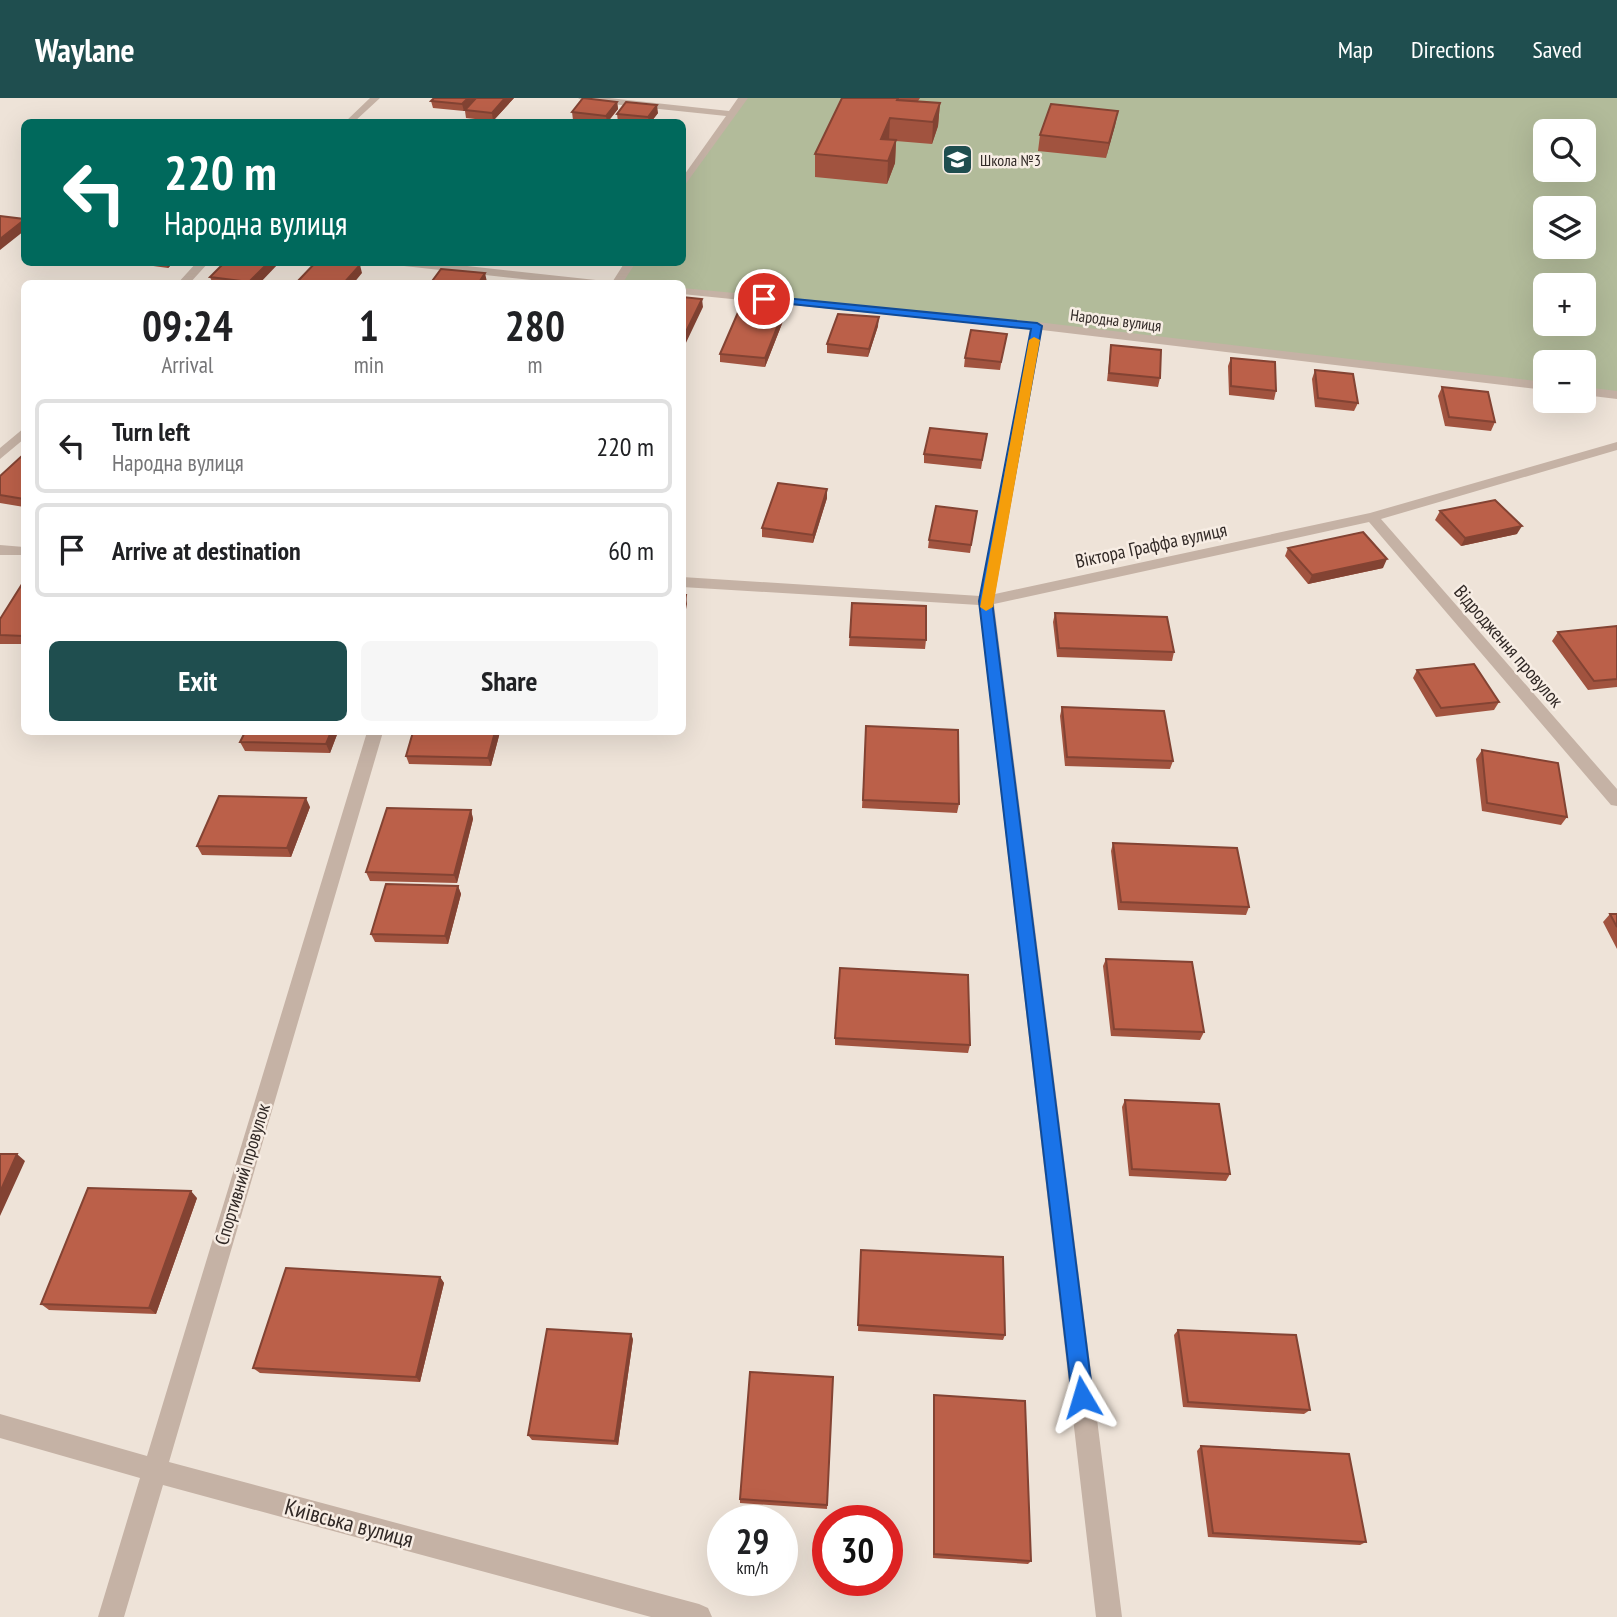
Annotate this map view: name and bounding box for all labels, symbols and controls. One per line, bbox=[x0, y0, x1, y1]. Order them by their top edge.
text: Waylane bbox=[35, 28, 135, 71]
text: Map bbox=[1338, 34, 1373, 65]
text: Directions bbox=[1411, 34, 1495, 65]
text: Saved bbox=[1533, 34, 1582, 65]
map controls bbox=[1533, 119, 1596, 413]
button: search bbox=[1533, 119, 1596, 182]
text: 220 m bbox=[164, 140, 277, 204]
school or university icon: Школа №3 bbox=[940, 143, 974, 177]
icon: left bbox=[49, 147, 140, 238]
place label: Школа №3 bbox=[980, 150, 1041, 170]
button: layers bbox=[1533, 196, 1596, 259]
text: Народна вулиця bbox=[164, 202, 347, 244]
pin bbox=[734, 269, 794, 329]
button: + bbox=[1533, 273, 1596, 336]
icon: arrive bbox=[745, 280, 783, 318]
text: 09:24 bbox=[142, 298, 233, 353]
text: 1 bbox=[359, 298, 379, 353]
text: 280 bbox=[505, 298, 565, 353]
street label: Народна вулиця bbox=[1069, 304, 1163, 336]
text: Arrival bbox=[161, 350, 213, 379]
text: min bbox=[354, 350, 384, 379]
text: m bbox=[527, 350, 542, 379]
button: − bbox=[1533, 350, 1596, 413]
text: Turn left bbox=[112, 415, 190, 448]
icon: left bbox=[53, 427, 91, 465]
text: 220 m bbox=[596, 430, 654, 463]
text: Народна вулиця bbox=[112, 448, 244, 477]
street label: Віктора Граффа вулиця bbox=[1073, 517, 1229, 573]
icon: arrive bbox=[53, 531, 91, 569]
text: Arrive at destination bbox=[112, 534, 301, 567]
text: 60 m bbox=[608, 534, 654, 567]
street label: Відродження провулок bbox=[1449, 580, 1569, 713]
button: Exit bbox=[49, 641, 347, 721]
button: Share bbox=[361, 641, 658, 721]
street label: Спортивний провулок bbox=[209, 1100, 275, 1248]
position arrow bbox=[1045, 1360, 1119, 1434]
street label: Київська вулиця bbox=[282, 1491, 417, 1554]
speed limit sign: 30 bbox=[812, 1505, 903, 1596]
text: 29 bbox=[736, 1518, 769, 1564]
text: km/h bbox=[737, 1556, 768, 1579]

